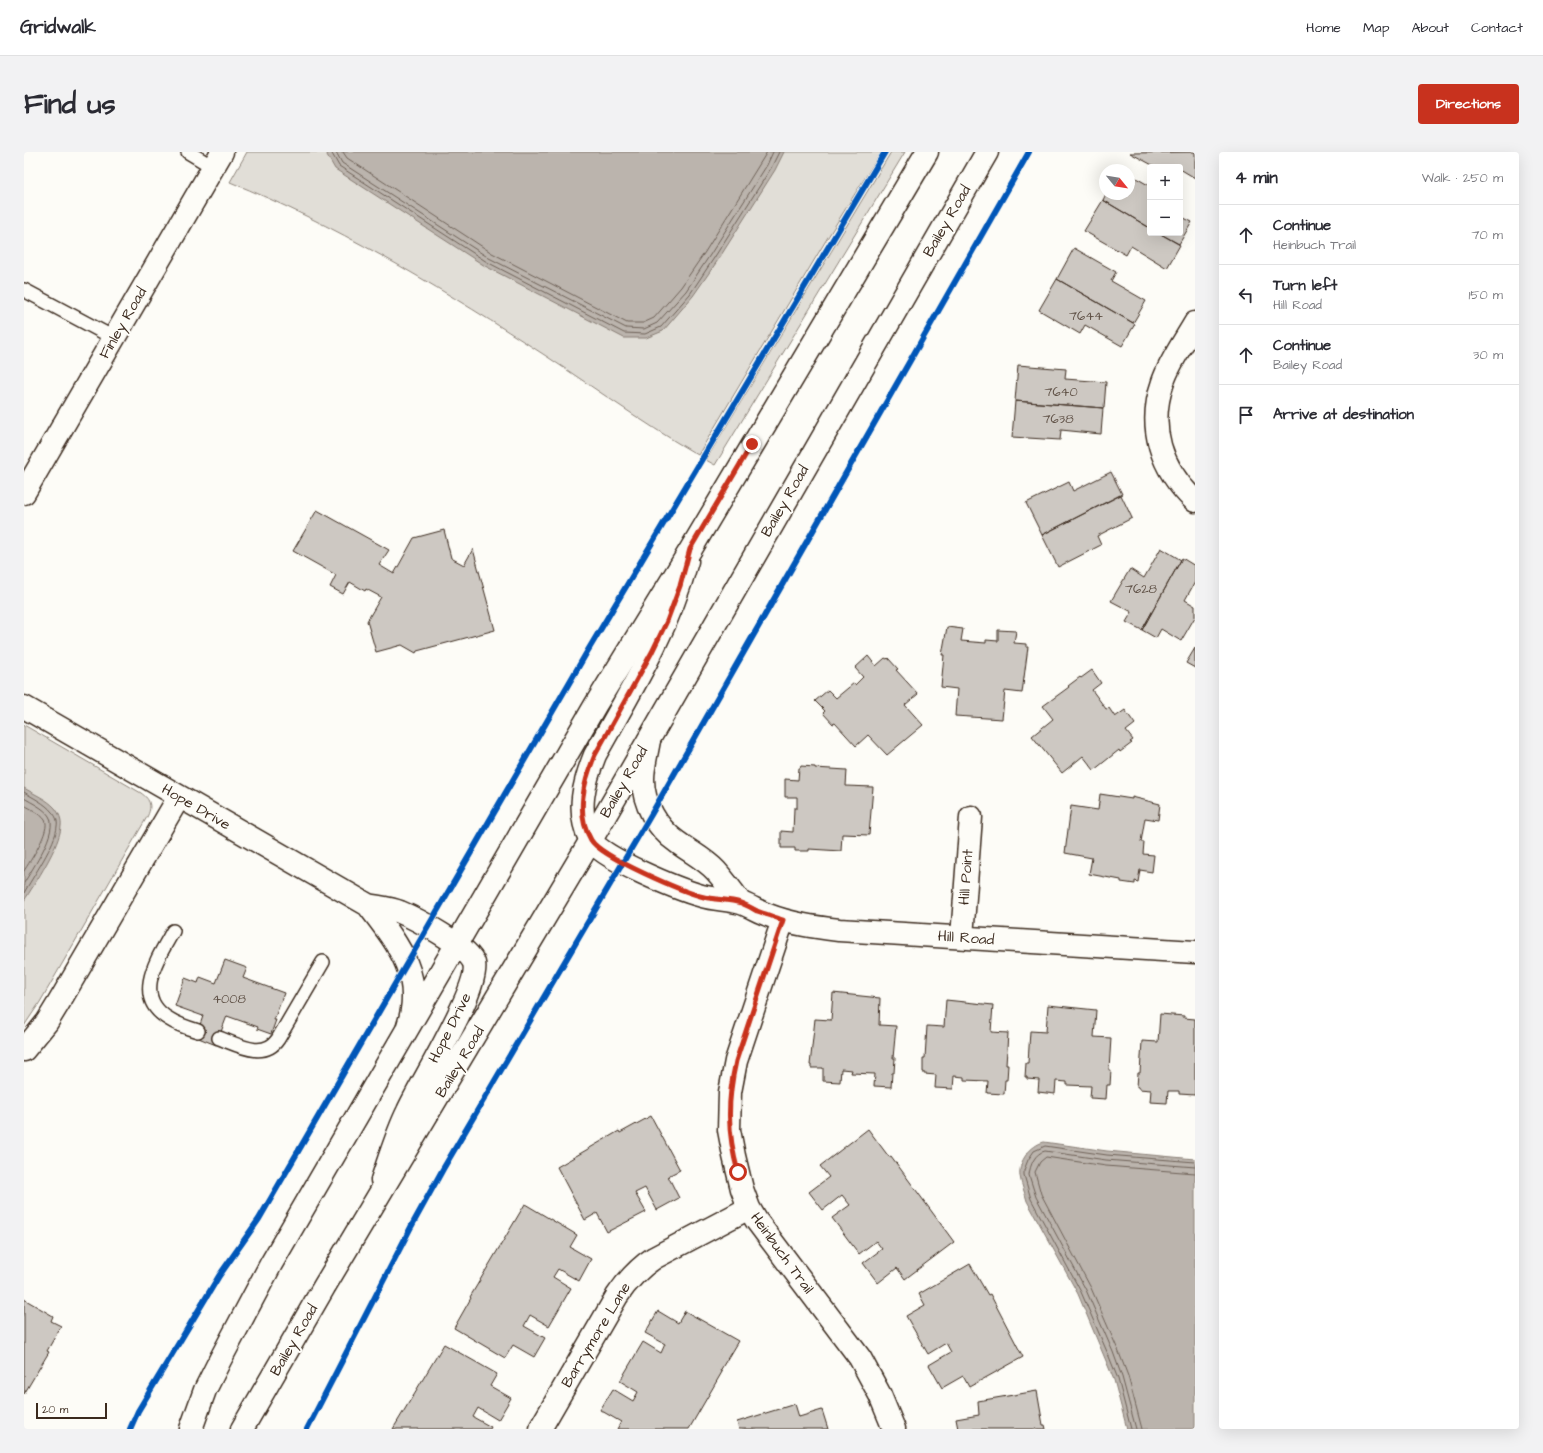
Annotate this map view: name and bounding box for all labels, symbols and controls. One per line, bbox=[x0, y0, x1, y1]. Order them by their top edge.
text: Gridwalk bbox=[20, 14, 96, 41]
text: Home bbox=[1306, 18, 1341, 38]
text: Map bbox=[1363, 18, 1389, 38]
text: About bbox=[1411, 18, 1449, 38]
text: Contact bbox=[1471, 18, 1523, 38]
button: Directions bbox=[1418, 84, 1519, 124]
text: Find us bbox=[24, 85, 115, 124]
north arrow bbox=[1099, 164, 1135, 200]
map controls bbox=[1147, 164, 1183, 236]
button: + bbox=[1147, 164, 1183, 200]
text: 4 min bbox=[1235, 166, 1278, 190]
text: Walk · 250 m bbox=[1422, 169, 1503, 187]
street label: Bailey Road bbox=[918, 181, 977, 261]
button: − bbox=[1147, 200, 1183, 236]
text: Continue bbox=[1273, 215, 1331, 236]
icon: ahead bbox=[1235, 224, 1257, 246]
text: 70 m bbox=[1471, 226, 1503, 244]
text: Heinbuch Trail bbox=[1273, 236, 1356, 254]
text: Turn left bbox=[1273, 275, 1337, 296]
street label: Finley Road bbox=[94, 283, 153, 363]
icon: left bbox=[1235, 284, 1257, 306]
text: 150 m bbox=[1469, 286, 1503, 304]
text: Hill Road bbox=[1273, 296, 1322, 314]
house number: 7644 bbox=[1069, 307, 1103, 325]
text: Continue bbox=[1273, 335, 1331, 356]
icon: ahead bbox=[1235, 344, 1257, 366]
text: 30 m bbox=[1473, 346, 1503, 364]
text: Bailey Road bbox=[1273, 356, 1342, 374]
house number: 7640 bbox=[1044, 383, 1078, 401]
icon: arrive bbox=[1235, 404, 1257, 426]
text: Arrive at destination bbox=[1273, 404, 1414, 425]
house number: 7638 bbox=[1042, 410, 1074, 428]
route end bbox=[743, 435, 761, 453]
street label: Bailey Road bbox=[756, 461, 815, 541]
house number: 7628 bbox=[1125, 580, 1158, 598]
street label: Bailey Road bbox=[595, 742, 654, 822]
street label: Hope Drive bbox=[158, 779, 234, 835]
street label: Hill Point bbox=[954, 848, 978, 906]
street label: Hill Road bbox=[937, 926, 995, 950]
street label: Hope Drive bbox=[423, 989, 477, 1067]
house number: 4008 bbox=[212, 990, 246, 1008]
street label: Bailey Road bbox=[430, 1022, 491, 1102]
route start bbox=[729, 1163, 747, 1181]
street label: Heinbuch Trail bbox=[745, 1208, 819, 1298]
street label: Barrymore Lane bbox=[556, 1278, 637, 1392]
street label: Bailey Road bbox=[265, 1300, 324, 1380]
scale bar bbox=[36, 1401, 107, 1420]
text: 20 m bbox=[42, 1402, 68, 1417]

